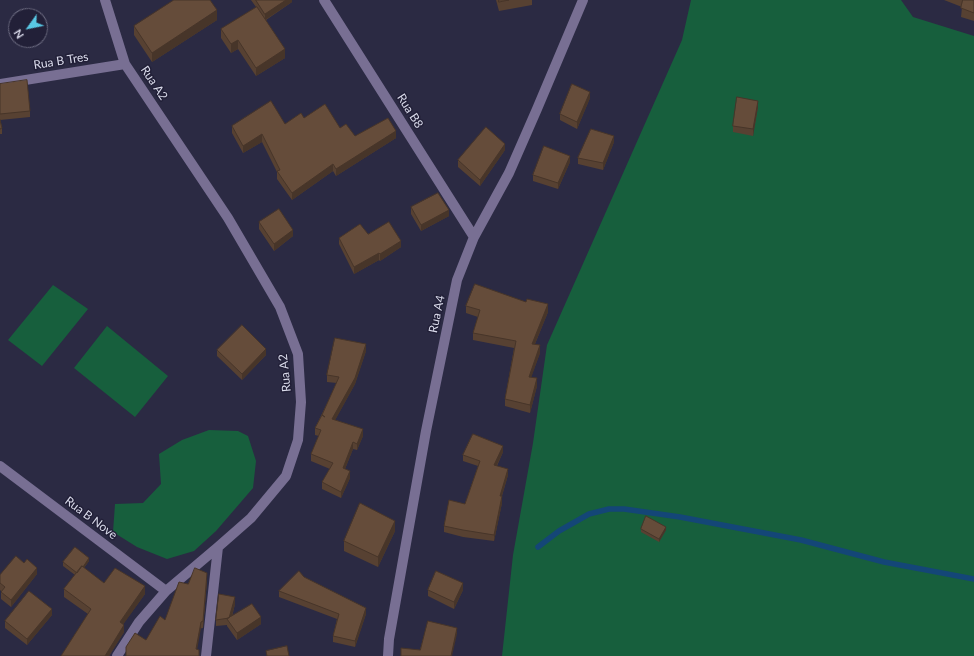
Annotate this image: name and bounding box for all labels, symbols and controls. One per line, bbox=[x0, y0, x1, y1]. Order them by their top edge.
north arrow bbox=[8, 8, 48, 48]
text: N bbox=[11, 27, 26, 41]
street label: Rua B Tres bbox=[33, 50, 89, 72]
street label: Rua A2 bbox=[137, 63, 171, 103]
street label: Rua B8 bbox=[394, 91, 426, 131]
street label: Rua A4 bbox=[426, 294, 448, 334]
street label: Rua A2 bbox=[276, 353, 294, 393]
street label: Rua B Nove bbox=[62, 494, 120, 542]

